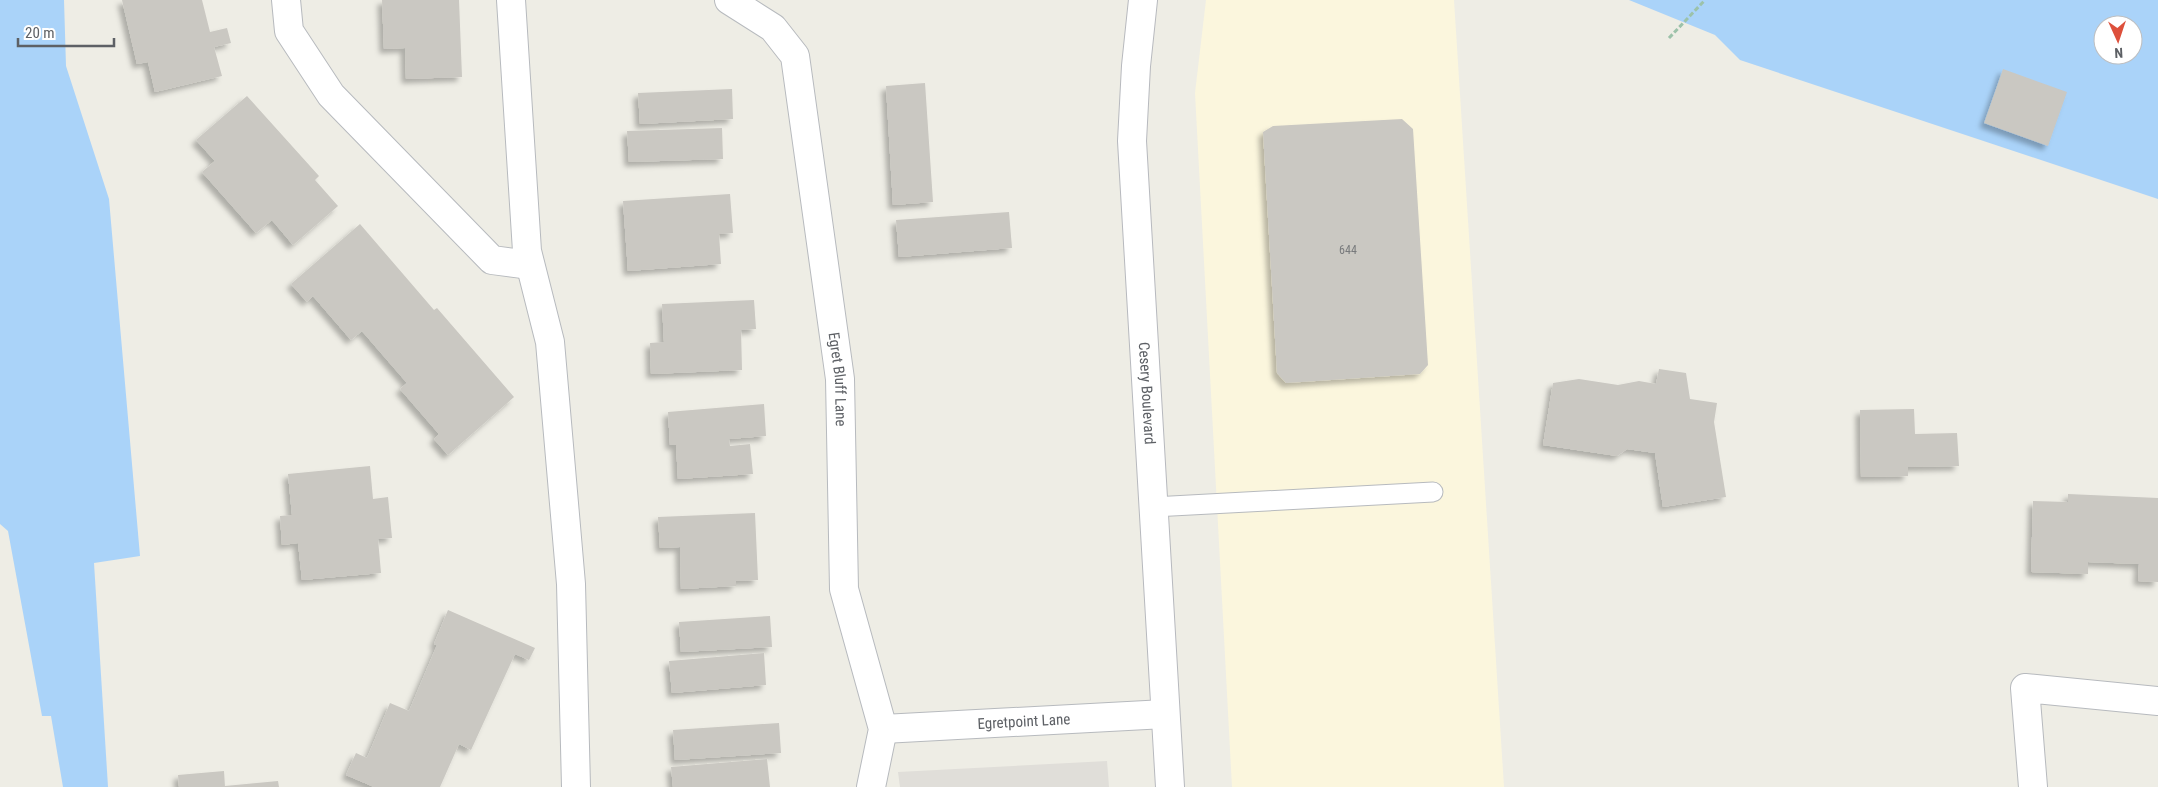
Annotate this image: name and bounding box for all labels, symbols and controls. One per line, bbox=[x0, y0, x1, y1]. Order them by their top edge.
scale bar bbox=[18, 15, 114, 47]
north arrow bbox=[2093, 15, 2143, 65]
text: 20 m bbox=[25, 24, 55, 42]
text: N bbox=[2114, 45, 2123, 61]
house number: 644 bbox=[1339, 243, 1357, 257]
street label: Egret Bluff Lane bbox=[825, 331, 850, 427]
street label: Cesery Boulevard bbox=[1135, 341, 1159, 445]
street label: Egretpoint Lane bbox=[977, 710, 1071, 733]

